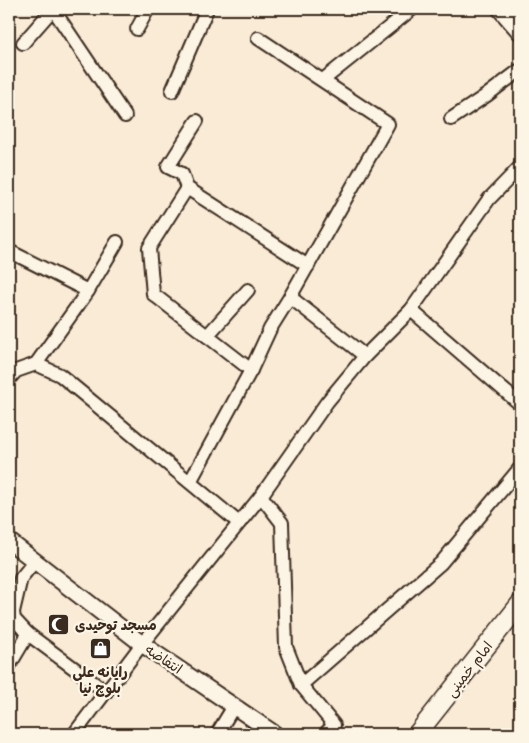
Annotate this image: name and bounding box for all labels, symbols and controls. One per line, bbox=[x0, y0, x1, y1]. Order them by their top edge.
mosque icon: مسجد توحیدی bbox=[47, 613, 71, 637]
place label: مسجد توحیدی bbox=[75, 613, 157, 638]
street label: امام خمینی bbox=[439, 636, 499, 703]
shop icon: رایانه علی بلوچ نیا bbox=[88, 637, 112, 661]
street label: انتفاضه bbox=[140, 638, 188, 681]
place label: رایانه علی بلوچ نیا bbox=[72, 660, 128, 701]

